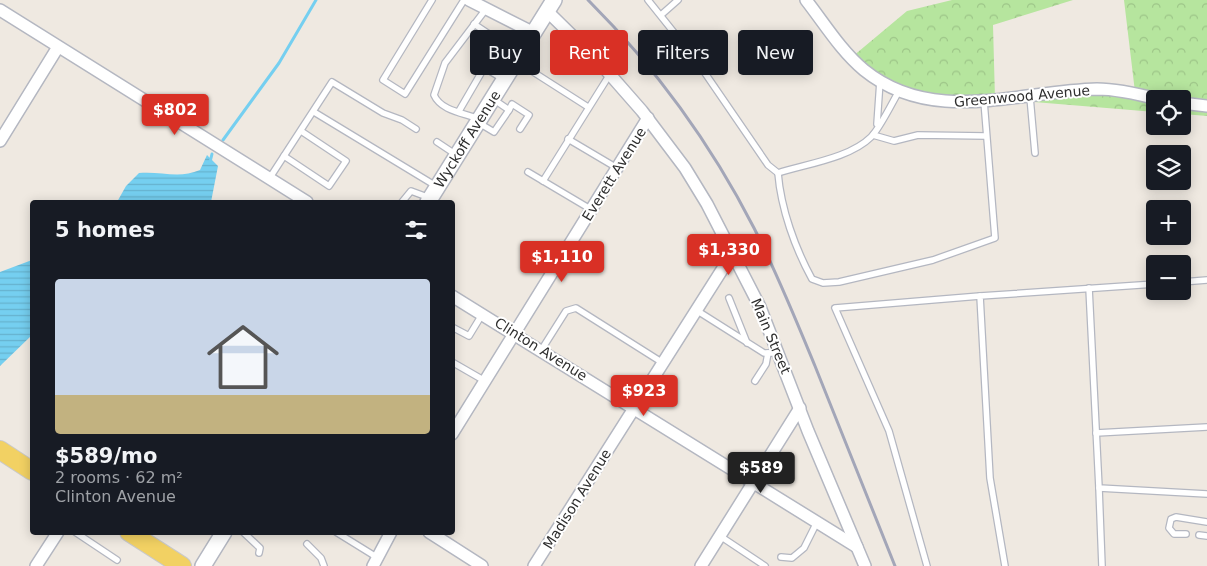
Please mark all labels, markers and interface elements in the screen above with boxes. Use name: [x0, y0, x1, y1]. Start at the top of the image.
chip: Buy: [470, 30, 540, 75]
chip: Rent: [550, 30, 628, 75]
chip: Filters: [638, 30, 728, 75]
chip: New: [738, 30, 813, 75]
street label: Greenwood Avenue: [953, 82, 1091, 110]
street label: Wyckoff Avenue: [431, 87, 504, 191]
map controls: [1146, 90, 1191, 300]
button: locate: [1146, 90, 1191, 135]
pin: $802: [145, 94, 205, 136]
text: $802: [153, 100, 197, 119]
street label: Everett Avenue: [579, 124, 649, 224]
button: layers: [1146, 145, 1191, 190]
button: +: [1146, 200, 1191, 245]
icon: filters: [402, 216, 430, 244]
text: 5 homes: [55, 218, 155, 242]
pin: $1,330: [688, 234, 770, 276]
pin: $1,110: [521, 240, 603, 283]
text: $1,330: [698, 240, 760, 259]
text: $1,110: [531, 247, 593, 266]
button: −: [1146, 255, 1191, 300]
street label: Main Street: [748, 296, 794, 377]
icon: home: [198, 312, 288, 402]
street label: Clinton Avenue: [492, 314, 590, 384]
pin: $923: [614, 374, 674, 417]
text: $923: [622, 381, 666, 400]
text: $589/mo: [55, 444, 157, 468]
street label: Madison Avenue: [540, 446, 614, 552]
pin: $589: [731, 452, 791, 494]
text: $589: [739, 458, 783, 477]
text: 2 rooms · 62 m²: [55, 468, 183, 487]
text: Clinton Avenue: [55, 487, 176, 506]

